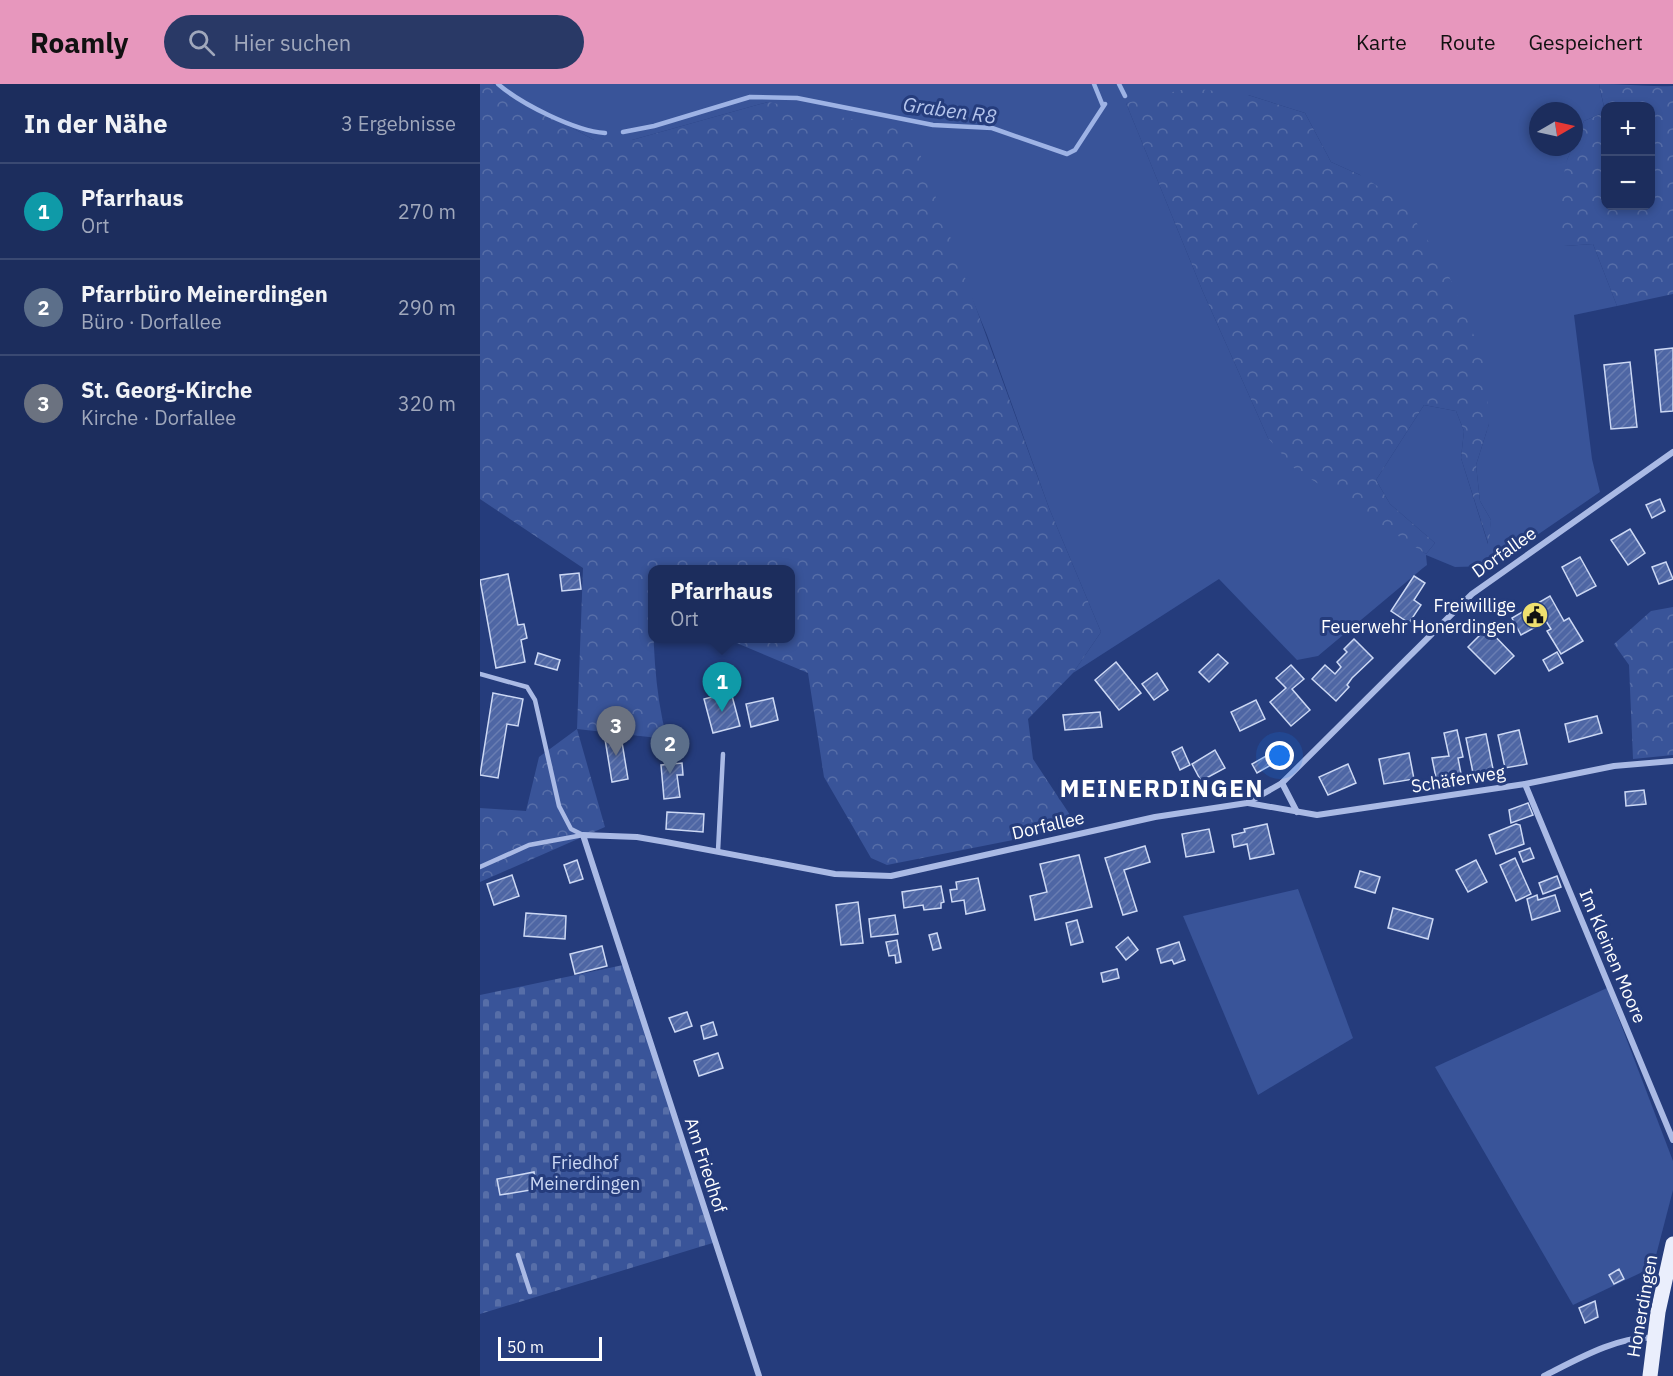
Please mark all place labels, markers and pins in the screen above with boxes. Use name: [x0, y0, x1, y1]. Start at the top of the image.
place label: Freiwillige Feuerwehr Honerdingen: [1321, 594, 1516, 638]
public building icon: Freiwillige Feuerwehr Honerdingen: [1520, 600, 1550, 630]
pin: 1: [702, 662, 742, 712]
pin: 3: [596, 706, 636, 756]
pin: 2: [650, 724, 690, 774]

